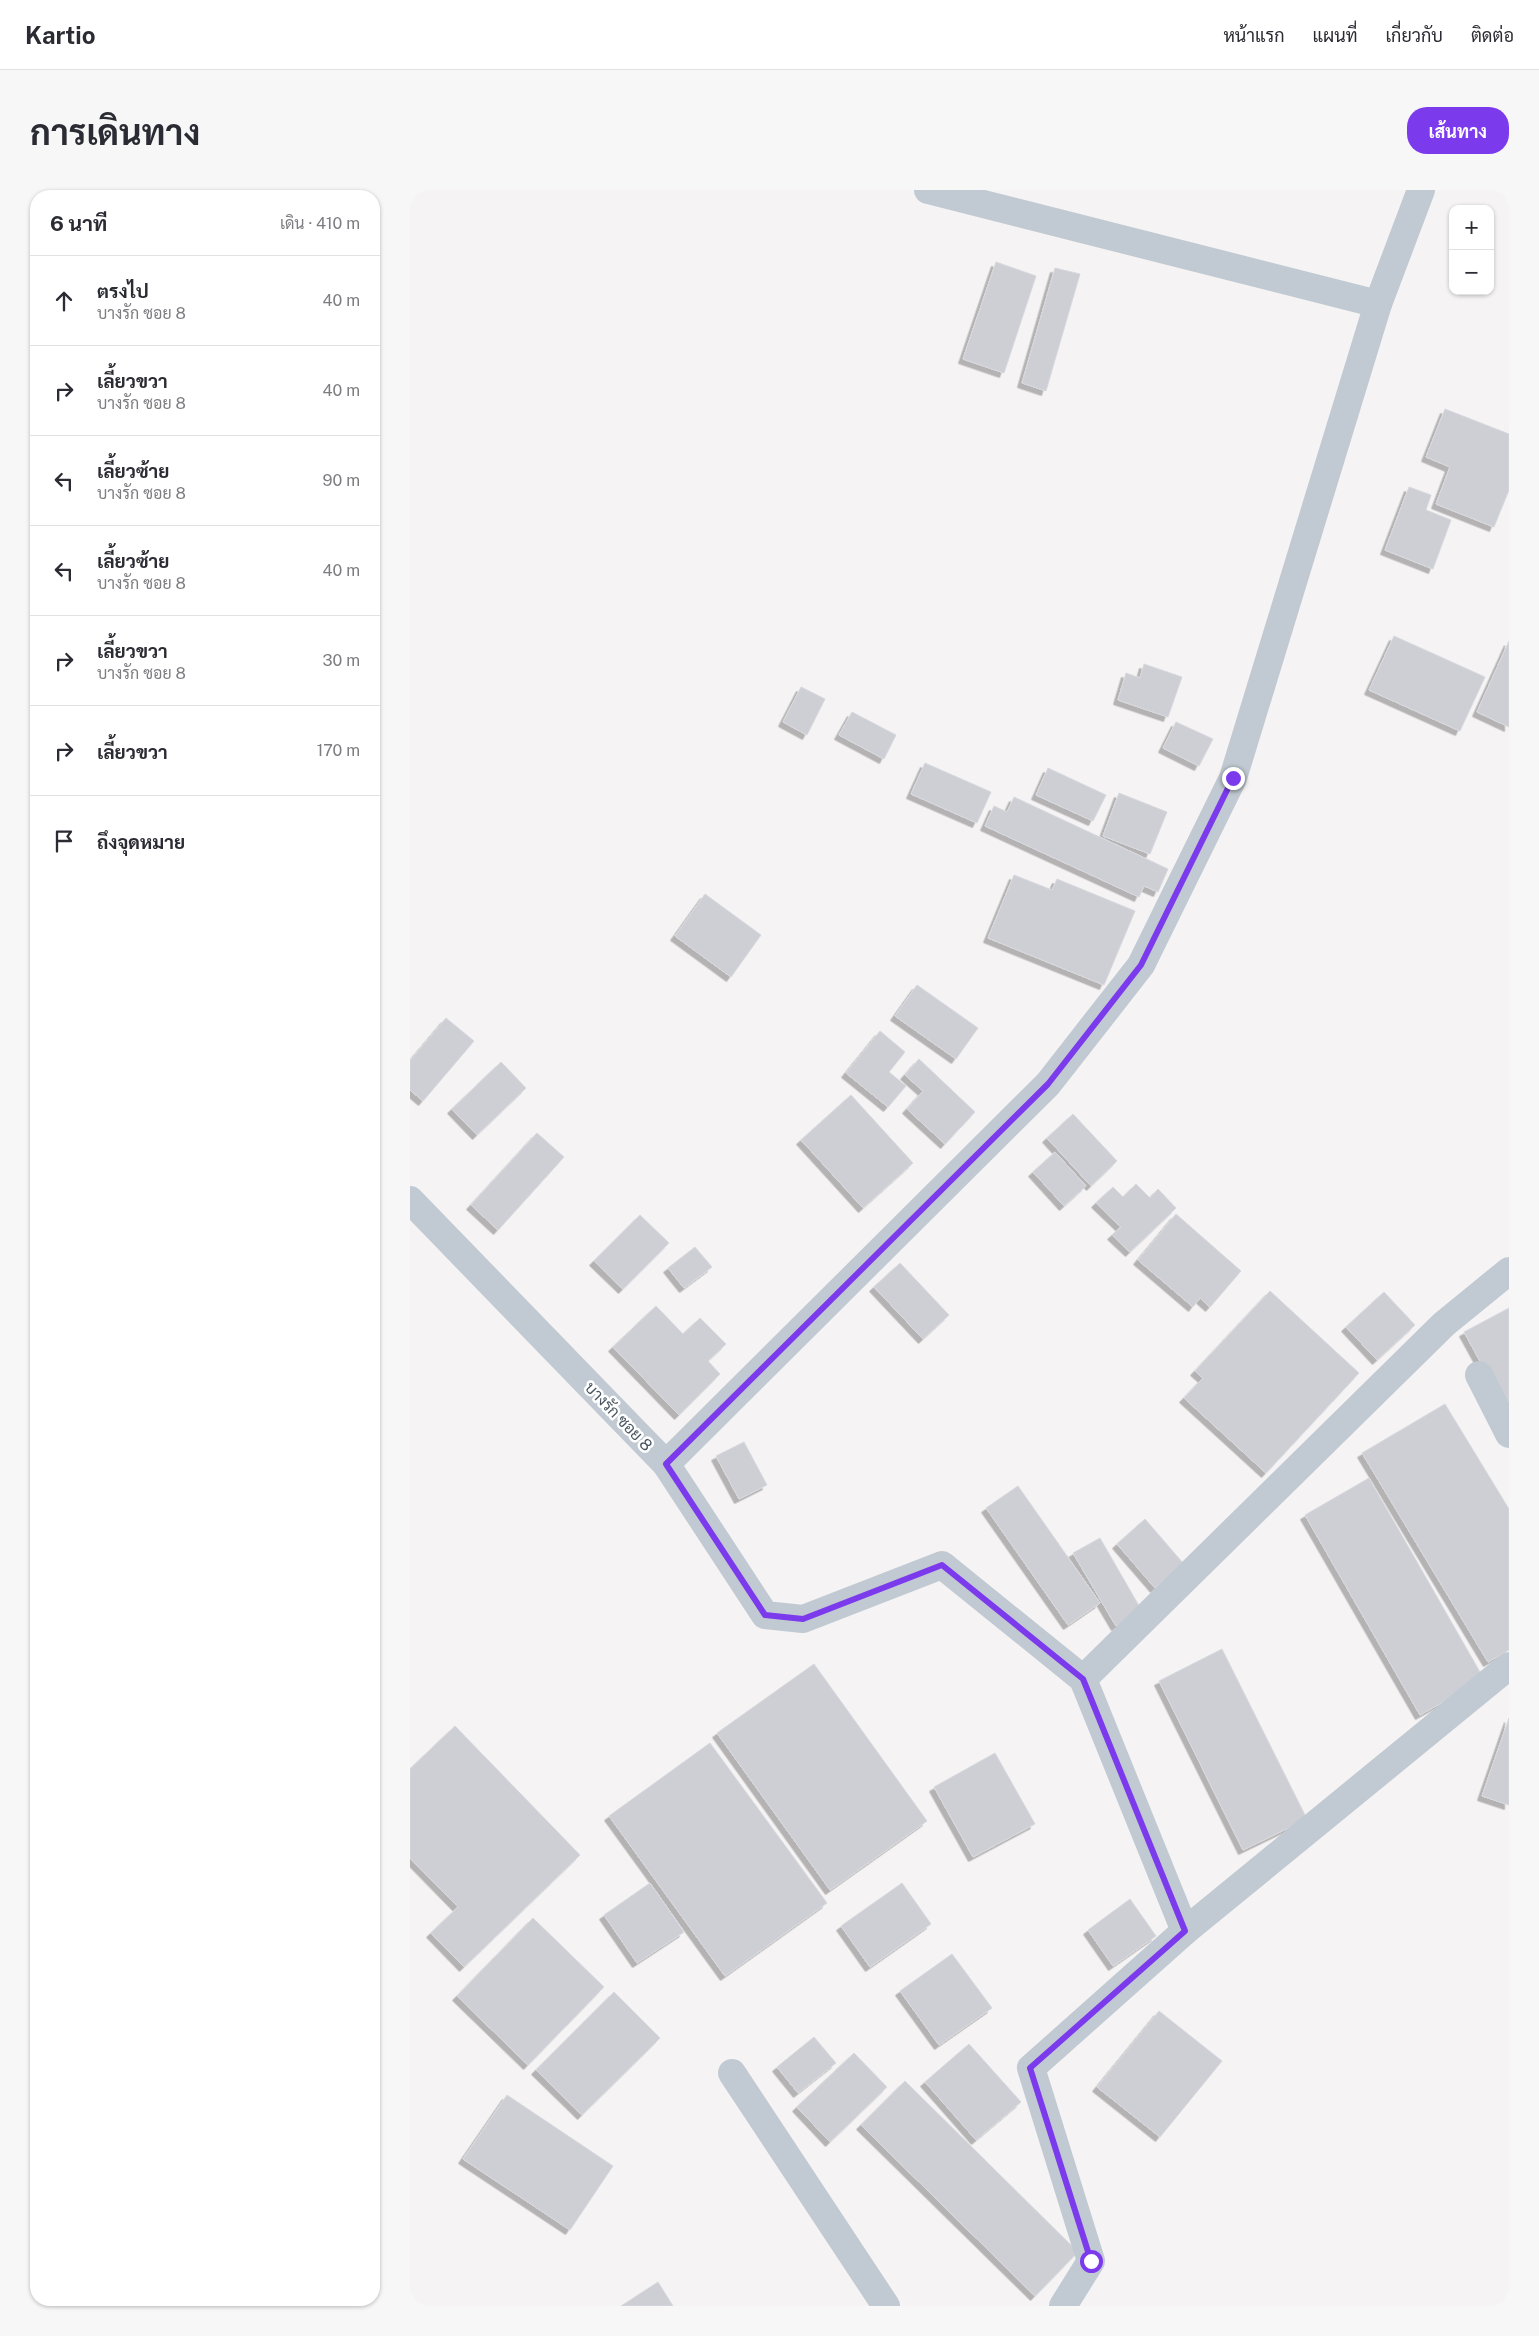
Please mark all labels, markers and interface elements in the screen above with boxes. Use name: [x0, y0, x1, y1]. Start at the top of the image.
text: Kartio: [25, 21, 96, 49]
text: หน้าแรก: [1223, 25, 1285, 46]
text: แผนที่: [1313, 25, 1357, 46]
text: เกี่ยวกับ: [1385, 25, 1443, 46]
text: ติดต่อ: [1471, 25, 1514, 46]
button: เส้นทาง: [1407, 107, 1509, 154]
text: การเดินทาง: [30, 112, 200, 153]
map controls: [1449, 205, 1494, 295]
button: +: [1449, 205, 1494, 250]
text: 6 นาที: [50, 211, 107, 236]
text: เดิน · 410 m: [280, 214, 360, 233]
button: −: [1449, 250, 1494, 295]
text: ตรงไป: [97, 280, 149, 302]
icon: ahead: [50, 287, 78, 315]
text: 40 m: [322, 291, 360, 310]
text: บางรัก ซอย 8: [97, 304, 186, 323]
text: เลี้ยวขวา: [97, 370, 168, 392]
icon: right: [50, 377, 78, 405]
text: 40 m: [322, 381, 360, 400]
text: บางรัก ซอย 8: [97, 394, 186, 413]
text: เลี้ยวซ้าย: [97, 460, 169, 482]
icon: left: [50, 467, 78, 495]
text: 90 m: [323, 471, 360, 490]
text: บางรัก ซอย 8: [97, 484, 186, 503]
text: เลี้ยวซ้าย: [97, 550, 169, 572]
icon: left: [50, 557, 78, 585]
text: 40 m: [322, 561, 360, 580]
text: บางรัก ซอย 8: [97, 574, 186, 593]
text: เลี้ยวขวา: [97, 640, 168, 662]
icon: right: [50, 647, 78, 675]
text: 30 m: [323, 651, 360, 670]
text: บางรัก ซอย 8: [97, 664, 186, 683]
icon: right: [50, 737, 78, 765]
text: เลี้ยวขวา: [97, 741, 168, 763]
text: 170 m: [317, 741, 360, 760]
route end: [1222, 767, 1245, 790]
icon: arrive: [50, 827, 78, 855]
text: ถึงจุดหมาย: [97, 831, 185, 853]
street label: บางรัก ซอย 8: [581, 1377, 657, 1455]
route start: [1080, 2250, 1103, 2273]

